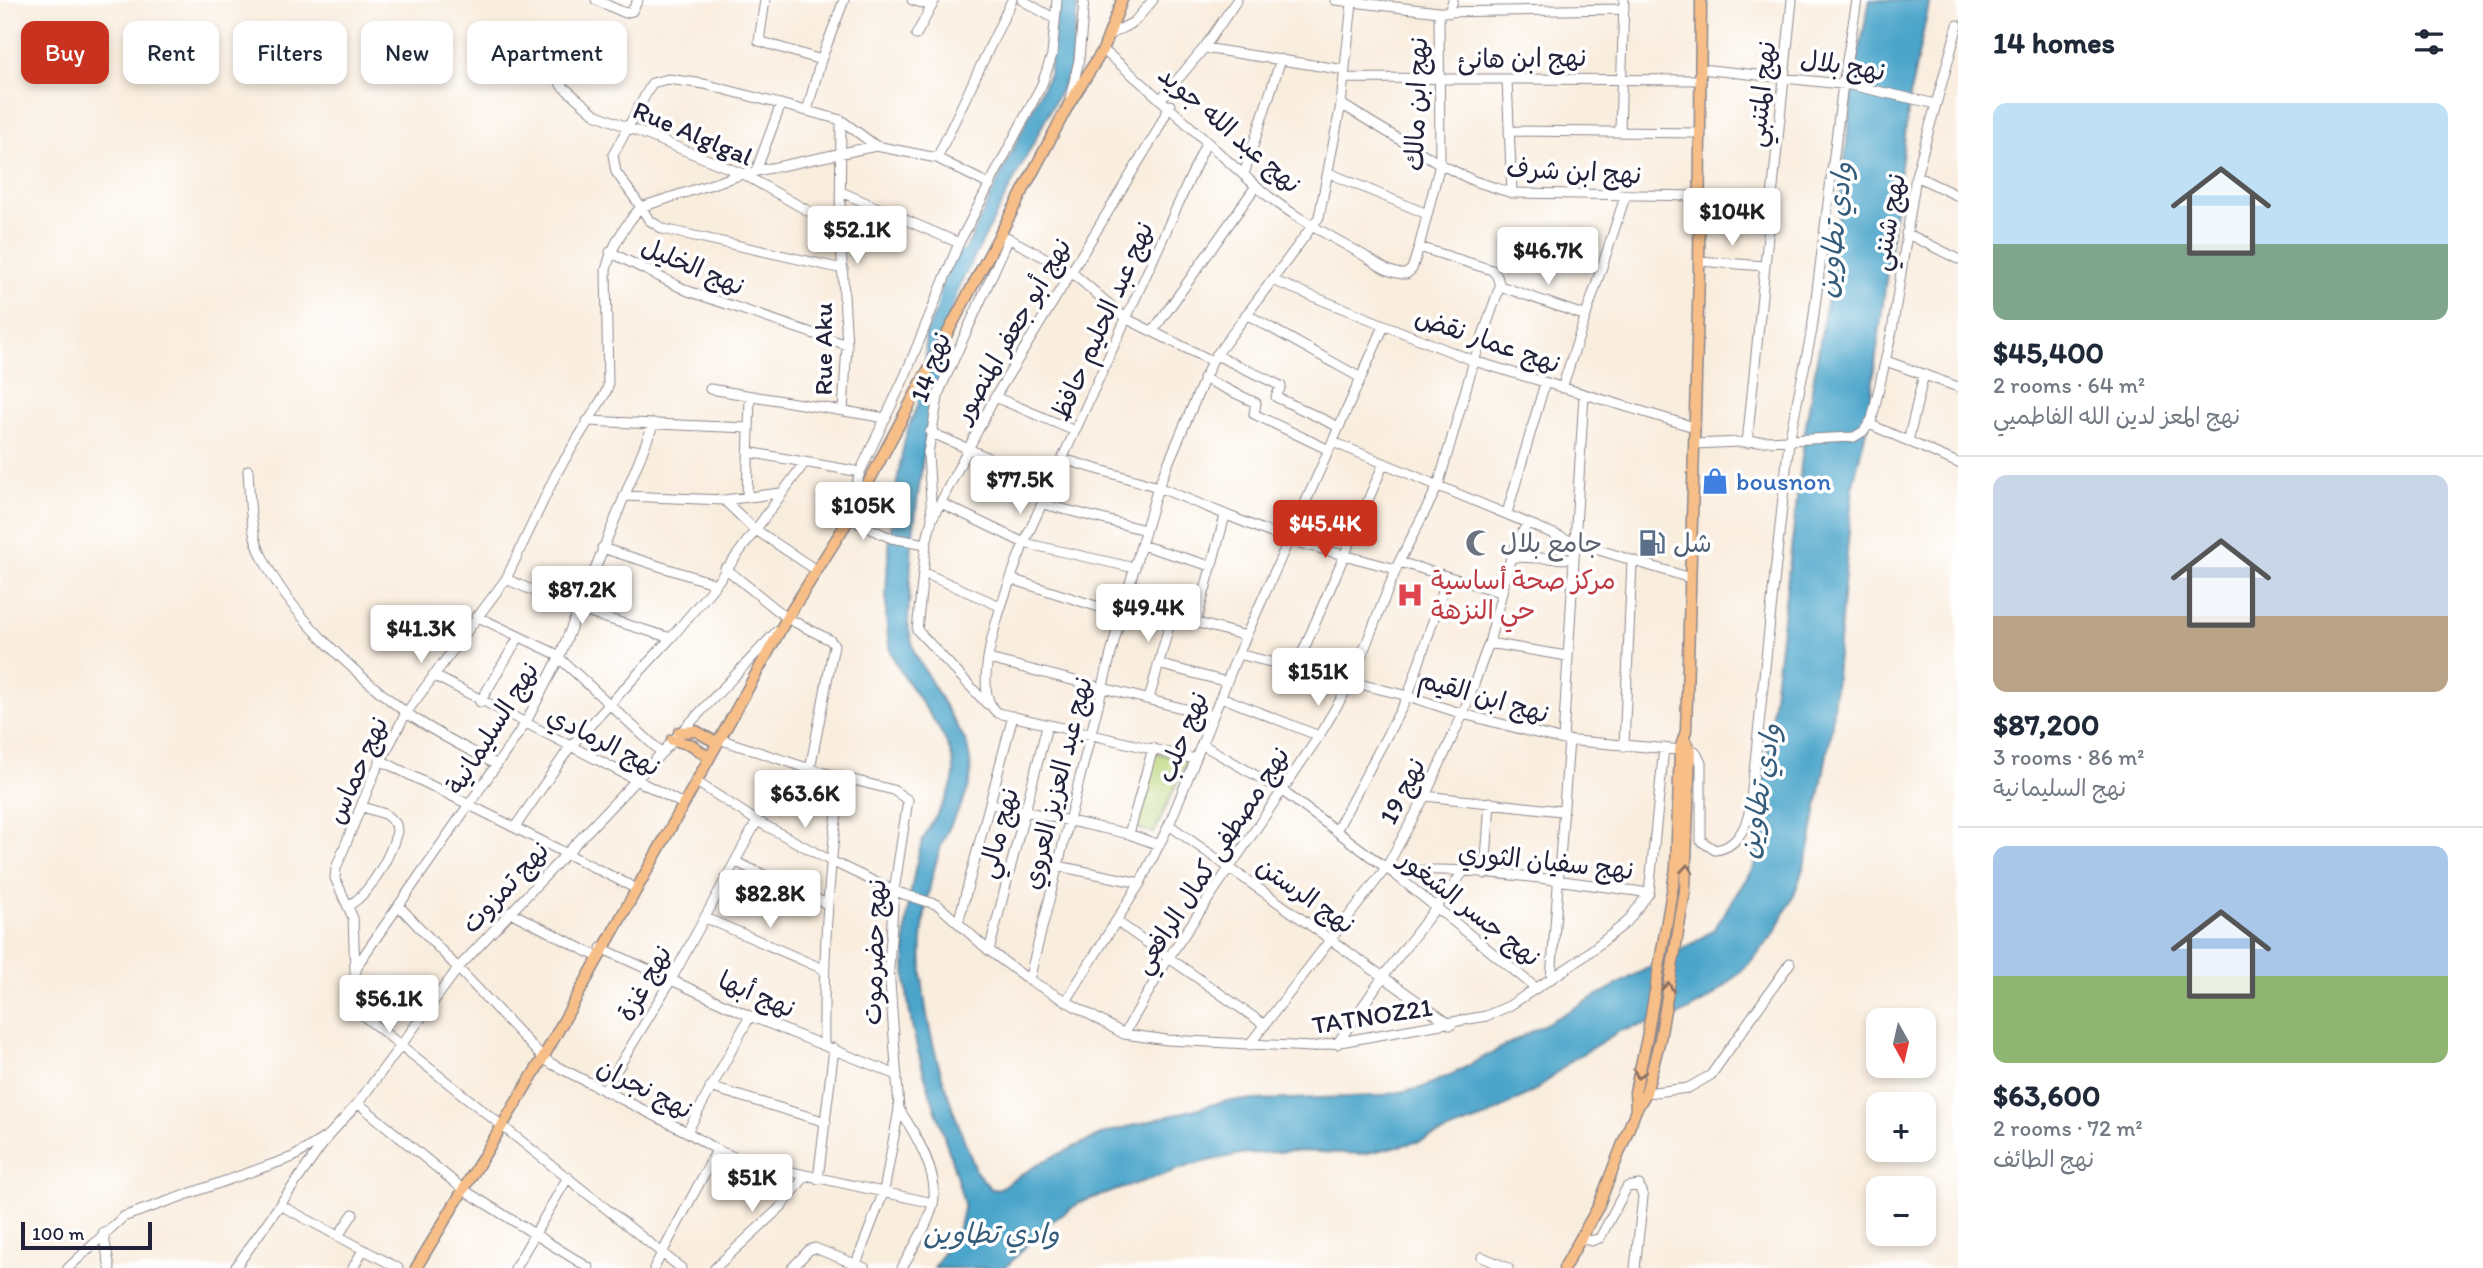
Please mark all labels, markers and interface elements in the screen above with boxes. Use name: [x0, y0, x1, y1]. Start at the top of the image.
chip: Buy: [21, 21, 109, 84]
chip: Rent: [123, 21, 219, 84]
chip: Filters: [233, 21, 347, 84]
chip: New: [361, 21, 453, 84]
chip: Apartment: [467, 21, 627, 84]
icon: filters: [2410, 23, 2448, 61]
text: 14 homes: [1993, 24, 2115, 61]
street label: نهج ابن مالك: [1398, 36, 1436, 172]
street label: نهج المتنبي: [1740, 39, 1789, 149]
street label: نهج ابن هانئ: [1457, 41, 1587, 77]
street label: نهج بلال: [1798, 43, 1888, 89]
street label: نهج عبد الله جويد: [1151, 58, 1308, 201]
street label: Rue Alglgal: [628, 93, 758, 173]
icon: home: [2158, 148, 2284, 274]
street label: نهج ابن شرف: [1505, 151, 1642, 193]
water label: وادي تطاوين: [1809, 160, 1863, 300]
street label: نهج شنني: [1864, 171, 1919, 274]
pin: $104K: [1683, 188, 1781, 248]
text: $104K: [1699, 197, 1765, 225]
pin: $52.1K: [800, 206, 914, 266]
text: $52.1K: [824, 215, 890, 243]
street label: نهج عبد الحليم حافظ: [1044, 216, 1164, 427]
pin: $46.7K: [1491, 228, 1605, 287]
street label: نهج الخليل: [636, 230, 750, 304]
street label: نهج أبو جعفر المنصور: [945, 232, 1079, 431]
text: $46.7K: [1513, 236, 1583, 264]
street label: نهج عمار نقض: [1410, 300, 1565, 382]
street label: Rue Aku: [807, 303, 839, 395]
street label: نهج 14: [903, 328, 959, 407]
text: $45,400: [1993, 334, 2104, 371]
text: 2 rooms · 64 m²: [1993, 371, 2145, 399]
text: نهج المعز لدين الله الفاطميي: [1993, 402, 2240, 430]
pin: $77.5K: [963, 456, 1077, 516]
text: $77.5K: [987, 465, 1053, 493]
place label: bousnon: [1736, 465, 1832, 497]
shop icon: bousnon: [1700, 466, 1730, 496]
pin: $105K: [814, 482, 912, 542]
text: $105K: [831, 491, 895, 519]
pin: $45.4K: [1268, 500, 1382, 560]
text: $45.4K: [1289, 509, 1361, 537]
icon: home: [2158, 520, 2284, 646]
place label: جامع بلال: [1500, 527, 1602, 562]
place label: شل: [1673, 527, 1712, 559]
mosque icon: جامع بلال: [1464, 528, 1494, 558]
fuel station icon: شل: [1637, 528, 1667, 558]
place label: مركز صحة أساسية حي النزهة: [1431, 564, 1616, 633]
pin: $87.2K: [525, 566, 639, 626]
text: $87.2K: [548, 575, 616, 603]
hospital icon: مركز صحة أساسية حي النزهة: [1395, 580, 1425, 610]
pin: $49.4K: [1091, 584, 1205, 644]
text: $49.4K: [1112, 593, 1184, 621]
pin: $41.3K: [364, 606, 478, 665]
text: $41.3K: [386, 614, 456, 642]
pin: $151K: [1269, 648, 1367, 708]
street label: نهج السليمانية: [439, 656, 547, 801]
text: $151K: [1288, 657, 1348, 685]
street label: نهج ابن القيم: [1414, 662, 1553, 734]
street label: نهج عبد العزيز العروي: [1015, 673, 1102, 893]
street label: نهج حلب: [1149, 687, 1217, 788]
street label: نهج الرمادي: [541, 699, 666, 786]
text: $87,200: [1993, 706, 2099, 743]
street label: نهج حماس: [319, 711, 397, 829]
water label: وادي تطاوين: [1730, 721, 1792, 862]
street label: نهج مصطفى كمال الرافعي: [1126, 741, 1302, 983]
text: 3 rooms · 86 m²: [1993, 743, 2145, 771]
street label: نهج 19: [1372, 752, 1434, 830]
pin: $63.6K: [748, 770, 862, 830]
text: نهج السليمانية: [1993, 774, 2126, 802]
text: $63.6K: [771, 779, 839, 807]
street label: نهج مالي: [971, 784, 1032, 883]
street label: نهج تمزوت: [454, 834, 557, 941]
street label: نهج سفيان الثوري: [1456, 836, 1635, 889]
street label: نهج جسر الشغور: [1390, 841, 1547, 975]
street label: نهج الرستن: [1249, 850, 1361, 942]
one-way arrow: [1679, 863, 1694, 874]
pin: $82.8K: [713, 870, 827, 930]
street label: نهج حضرموت: [855, 878, 895, 1026]
text: $82.8K: [735, 879, 805, 907]
icon: home: [2158, 891, 2284, 1017]
street label: نهج غزة: [610, 939, 680, 1028]
street label: نهج أبها: [713, 964, 800, 1026]
pin: $56.1K: [332, 976, 446, 1035]
one-way arrow: [1660, 982, 1675, 994]
text: $56.1K: [356, 984, 422, 1012]
street label: TATNOZ21: [1310, 991, 1434, 1041]
north arrow: [1866, 1008, 1936, 1078]
map controls: [1866, 1008, 1936, 1246]
street label: نهج نجران: [591, 1050, 698, 1127]
one-way arrow: [1633, 1068, 1648, 1080]
text: $63,600: [1993, 1077, 2100, 1114]
button: +: [1866, 1092, 1936, 1162]
text: 2 rooms · 72 m²: [1993, 1114, 2143, 1142]
text: نهج الطائف: [1993, 1145, 2094, 1173]
pin: $51K: [711, 1154, 793, 1214]
text: $51K: [727, 1163, 777, 1191]
button: −: [1866, 1176, 1936, 1246]
water label: وادي تطاوين: [923, 1216, 1059, 1254]
scale bar: [21, 1219, 152, 1251]
text: 100 m: [32, 1222, 84, 1245]

